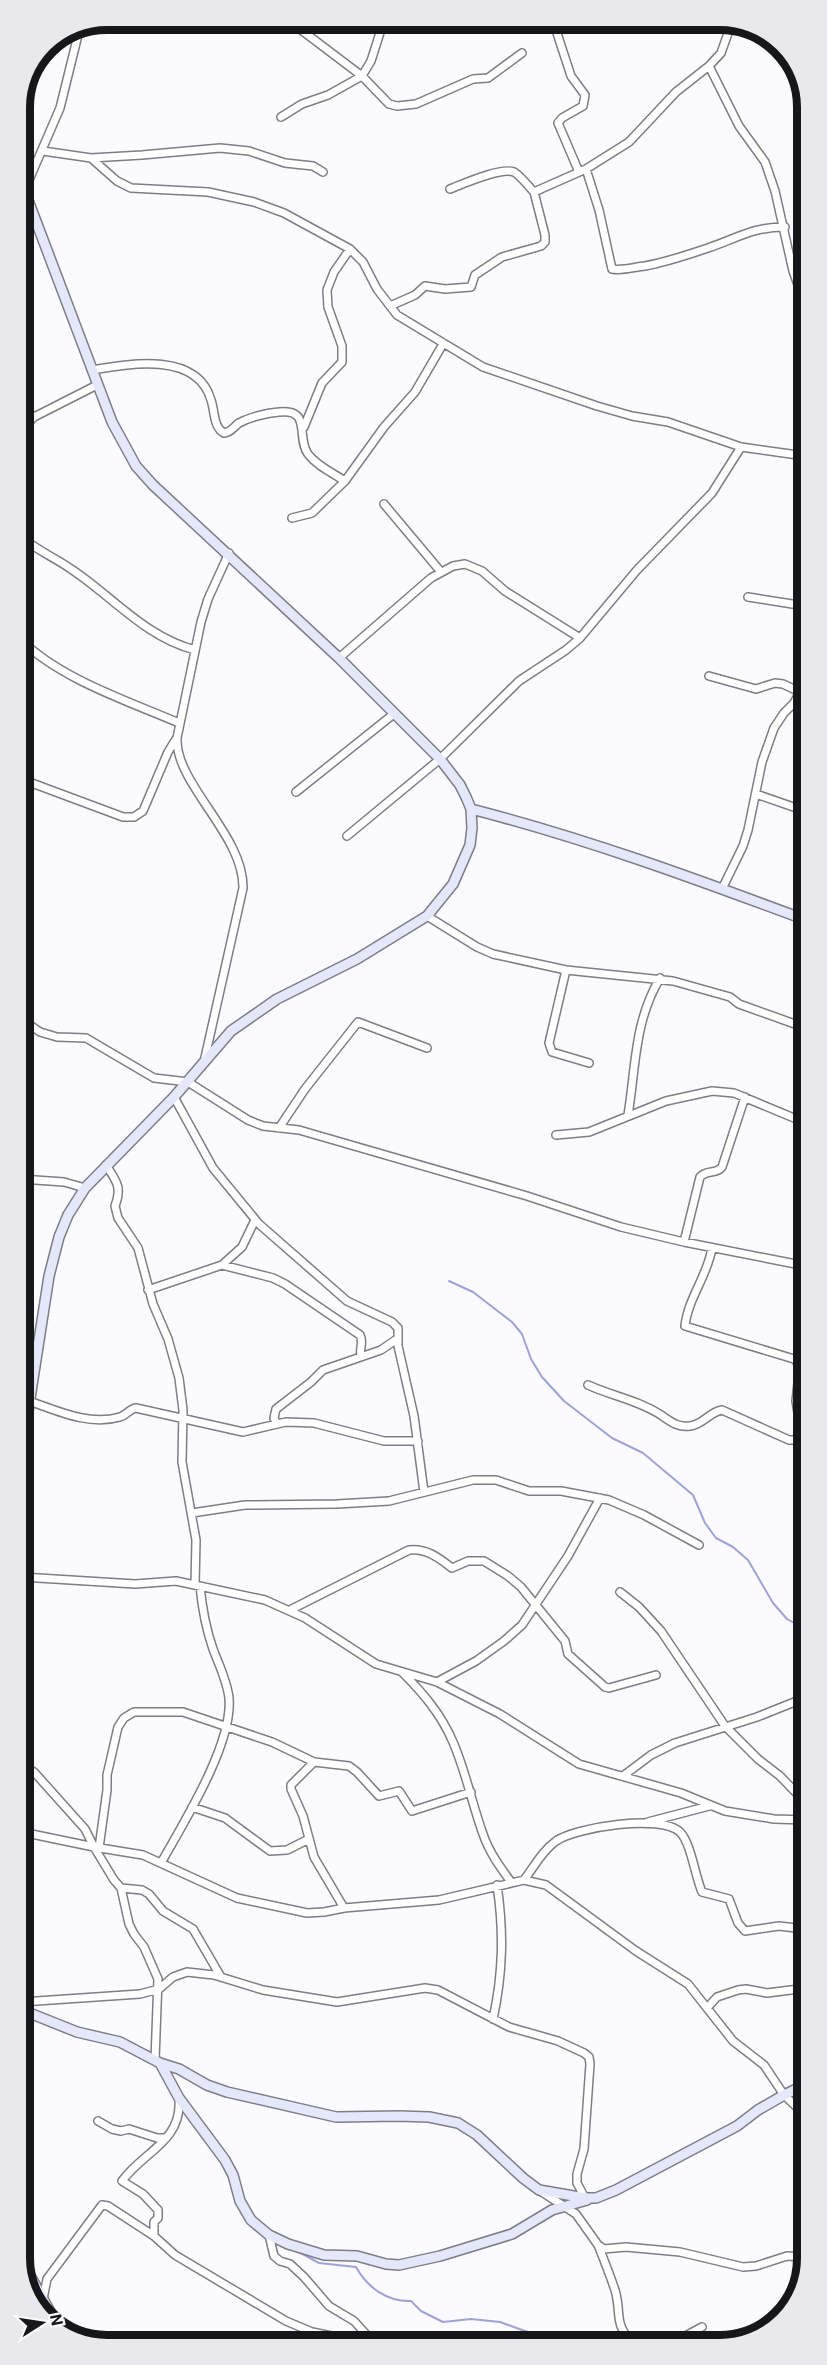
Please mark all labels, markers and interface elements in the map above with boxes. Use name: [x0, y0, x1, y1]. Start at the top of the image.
north arrow: [12, 2293, 72, 2353]
text: N: [46, 2312, 67, 2327]

